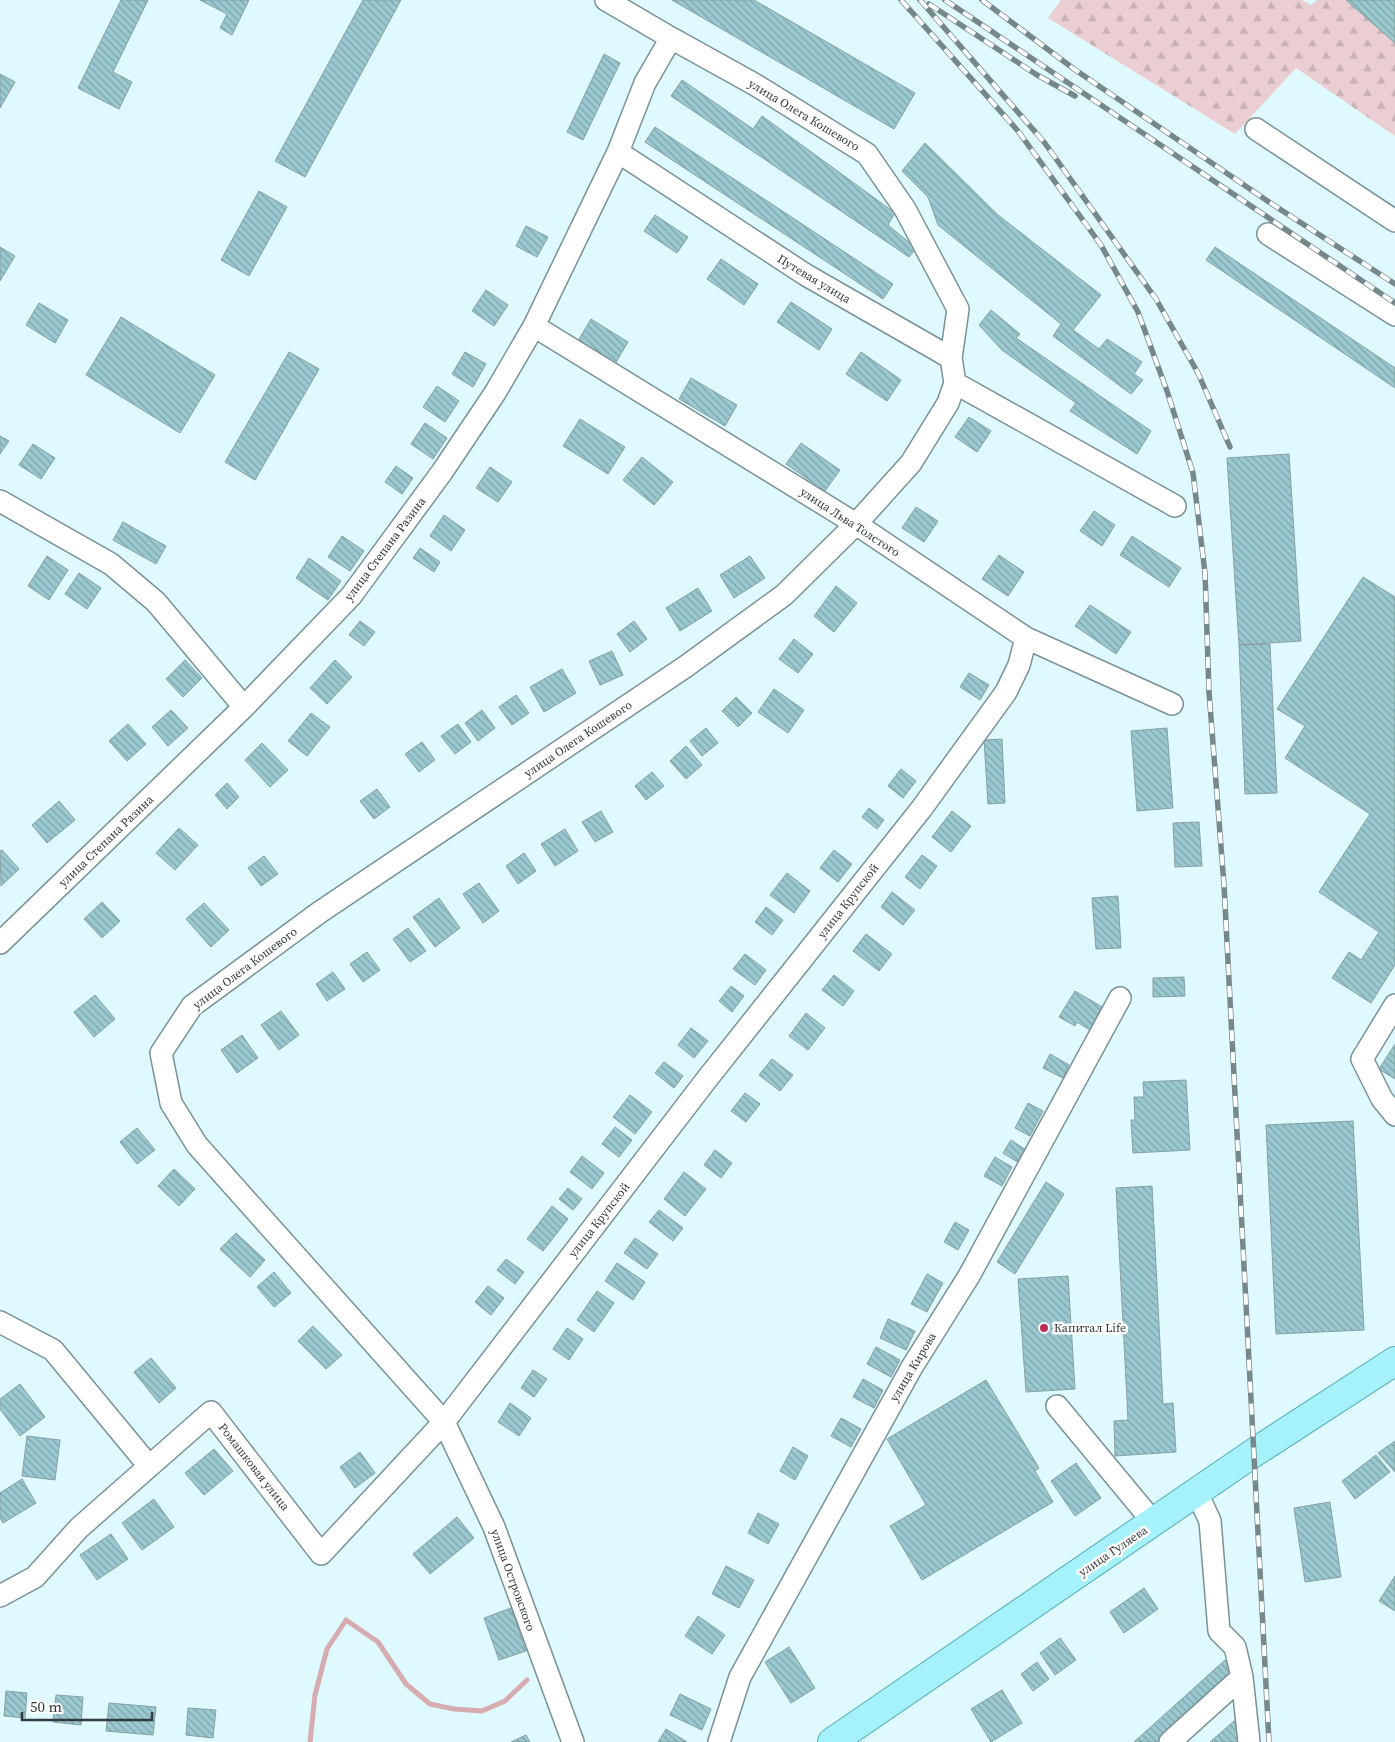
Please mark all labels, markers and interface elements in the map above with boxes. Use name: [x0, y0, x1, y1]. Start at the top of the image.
street label: улица Олега Кошевого: [745, 75, 863, 155]
street label: Путевая улица: [774, 251, 854, 308]
street label: улица Льва Толстого: [797, 484, 903, 561]
street label: улица Степана Разина: [341, 493, 430, 604]
street label: улица Олега Кошевого: [521, 697, 635, 781]
street label: улица Степана Разина: [55, 791, 157, 891]
street label: улица Крупской: [814, 860, 882, 942]
street label: улица Олега Кошевого: [189, 923, 301, 1013]
street label: улица Крупской: [565, 1179, 633, 1261]
place label: Капитал Life: [1054, 1320, 1126, 1336]
marker: Капитал Life: [1038, 1322, 1050, 1334]
street label: улица Кирова: [886, 1329, 940, 1405]
street label: Ромашковая улица: [215, 1420, 294, 1515]
street label: улица Гуляева: [1075, 1522, 1151, 1580]
street label: улица Островского: [487, 1527, 539, 1634]
scale bar: [22, 1690, 152, 1722]
text: 50 m: [30, 1696, 62, 1717]

